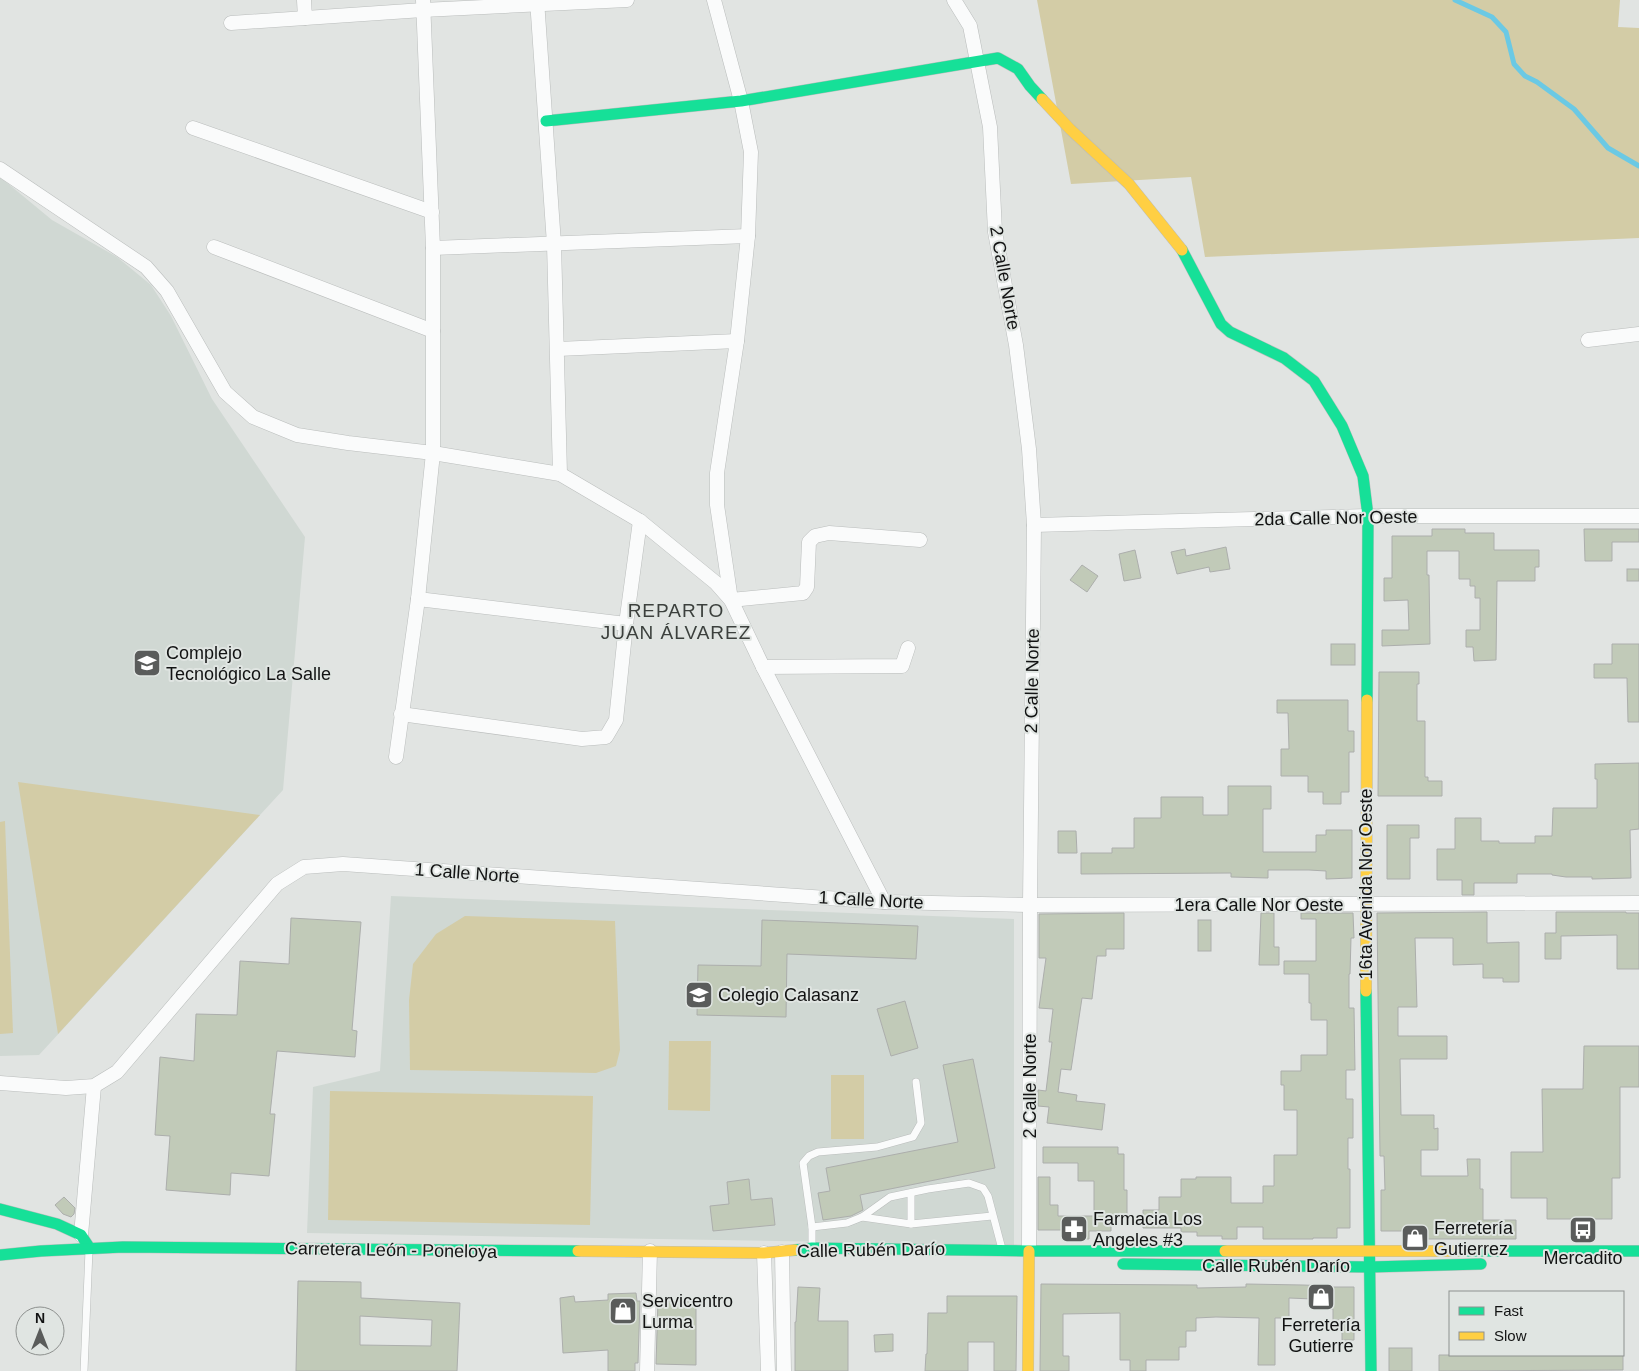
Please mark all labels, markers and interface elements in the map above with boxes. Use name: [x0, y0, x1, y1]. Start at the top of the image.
street label: 2 Calle Norte: [986, 225, 1024, 331]
street label: 2da Calle Nor Oeste: [1254, 507, 1418, 529]
district label: REPARTO JUAN ÁLVAREZ: [601, 600, 751, 643]
street label: 2 Calle Norte: [1021, 628, 1043, 734]
place label: Complejo Tecnológico La Salle: [166, 643, 331, 684]
school or university icon: Complejo Tecnológico La Salle: [132, 648, 162, 678]
street label: 16ta Avenida Nor Oeste: [1356, 789, 1376, 979]
street label: 1 Calle Norte: [414, 859, 520, 887]
street label: 1 Calle Norte: [818, 887, 924, 913]
street label: 1era Calle Nor Oeste: [1174, 895, 1344, 915]
school or university icon: Colegio Calasanz: [684, 980, 714, 1010]
place label: Colegio Calasanz: [718, 985, 859, 1005]
street label: 2 Calle Norte: [1020, 1033, 1040, 1139]
place label: Farmacia Los Angeles #3: [1093, 1209, 1202, 1250]
pharmacy icon: Farmacia Los Angeles #3: [1059, 1214, 1089, 1244]
bus stop icon: Mercadito: [1568, 1215, 1598, 1245]
place label: Ferretería Gutierrez: [1434, 1218, 1514, 1259]
shop icon: Ferretería Gutierrez: [1400, 1223, 1430, 1253]
street label: Carretera León - Poneloya: [285, 1238, 498, 1262]
street label: Calle Rubén Darío: [797, 1239, 945, 1261]
place label: Mercadito: [1543, 1248, 1623, 1268]
street label: Calle Rubén Darío: [1202, 1256, 1350, 1276]
shop icon: Ferretería Gutierre: [1306, 1282, 1336, 1312]
place label: Servicentro Lurma: [642, 1291, 733, 1332]
legend: [1449, 1291, 1624, 1356]
shop icon: Servicentro Lurma: [608, 1296, 638, 1326]
text: Fast: [1494, 1302, 1524, 1319]
north arrow: [15, 1306, 65, 1356]
text: N: [35, 1310, 45, 1326]
place label: Ferretería Gutierre: [1281, 1315, 1361, 1356]
text: Slow: [1494, 1327, 1527, 1344]

